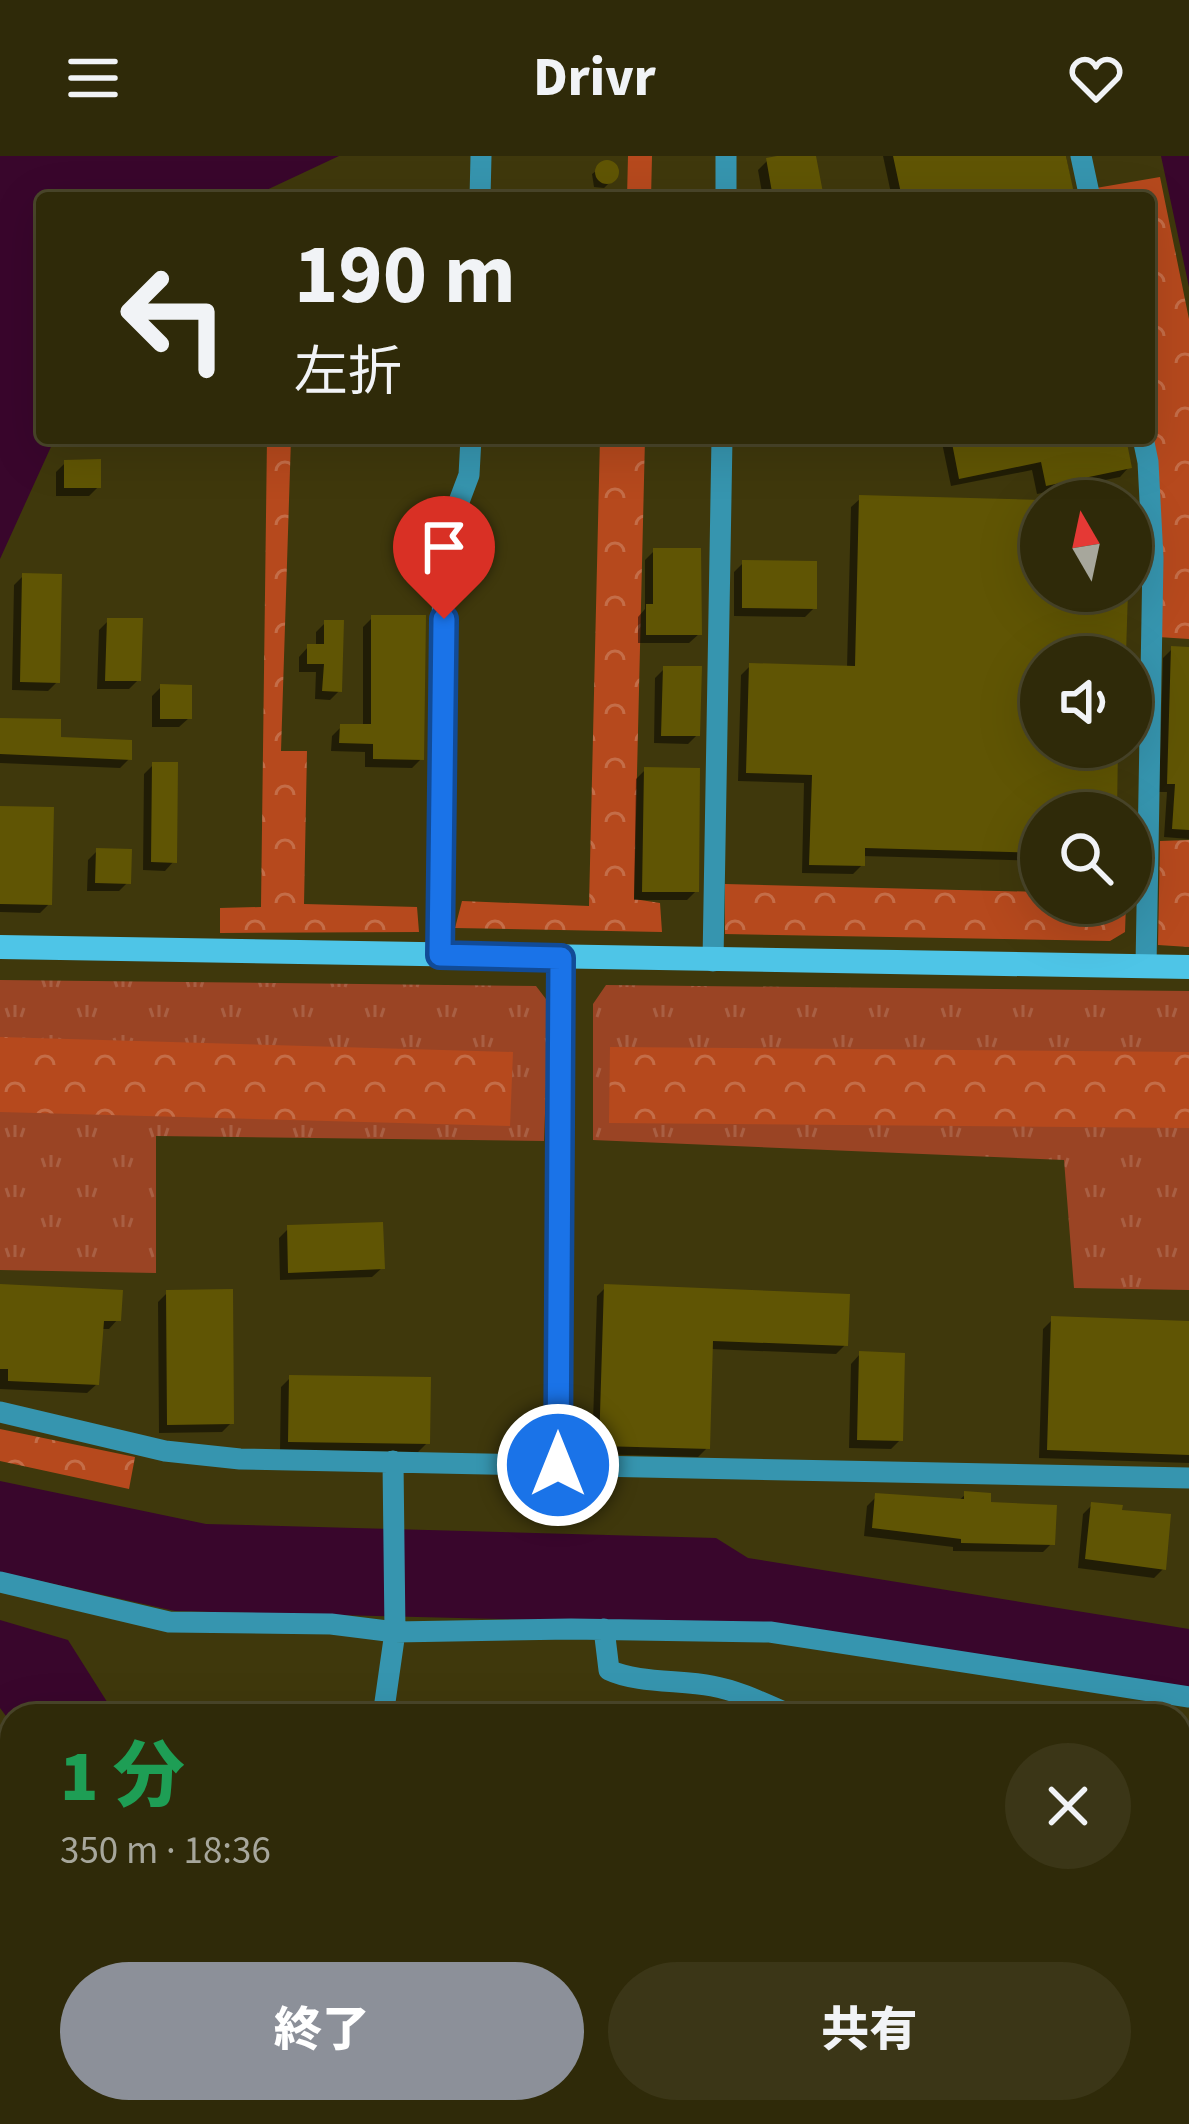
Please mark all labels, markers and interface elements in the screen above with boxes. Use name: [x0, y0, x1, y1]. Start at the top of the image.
text: Drivr: [533, 40, 656, 117]
icon: menu: [60, 45, 126, 111]
icon: heart: [1063, 45, 1129, 111]
text: 190 m: [294, 216, 516, 336]
icon: left: [96, 240, 252, 396]
text: 左折: [294, 335, 402, 412]
north arrow: [1020, 480, 1152, 612]
map controls: [1020, 480, 1152, 924]
pin: [393, 496, 495, 619]
icon: arrive: [411, 514, 477, 580]
button: sound: [1020, 636, 1152, 768]
button: search: [1020, 792, 1152, 924]
position arrow: [495, 1402, 621, 1528]
text: 1 分: [60, 1726, 185, 1829]
button: close: [1005, 1743, 1131, 1869]
text: 350 m · 18:36: [60, 1823, 271, 1879]
button: 終了: [60, 1962, 584, 2100]
button: 共有: [608, 1962, 1131, 2100]

